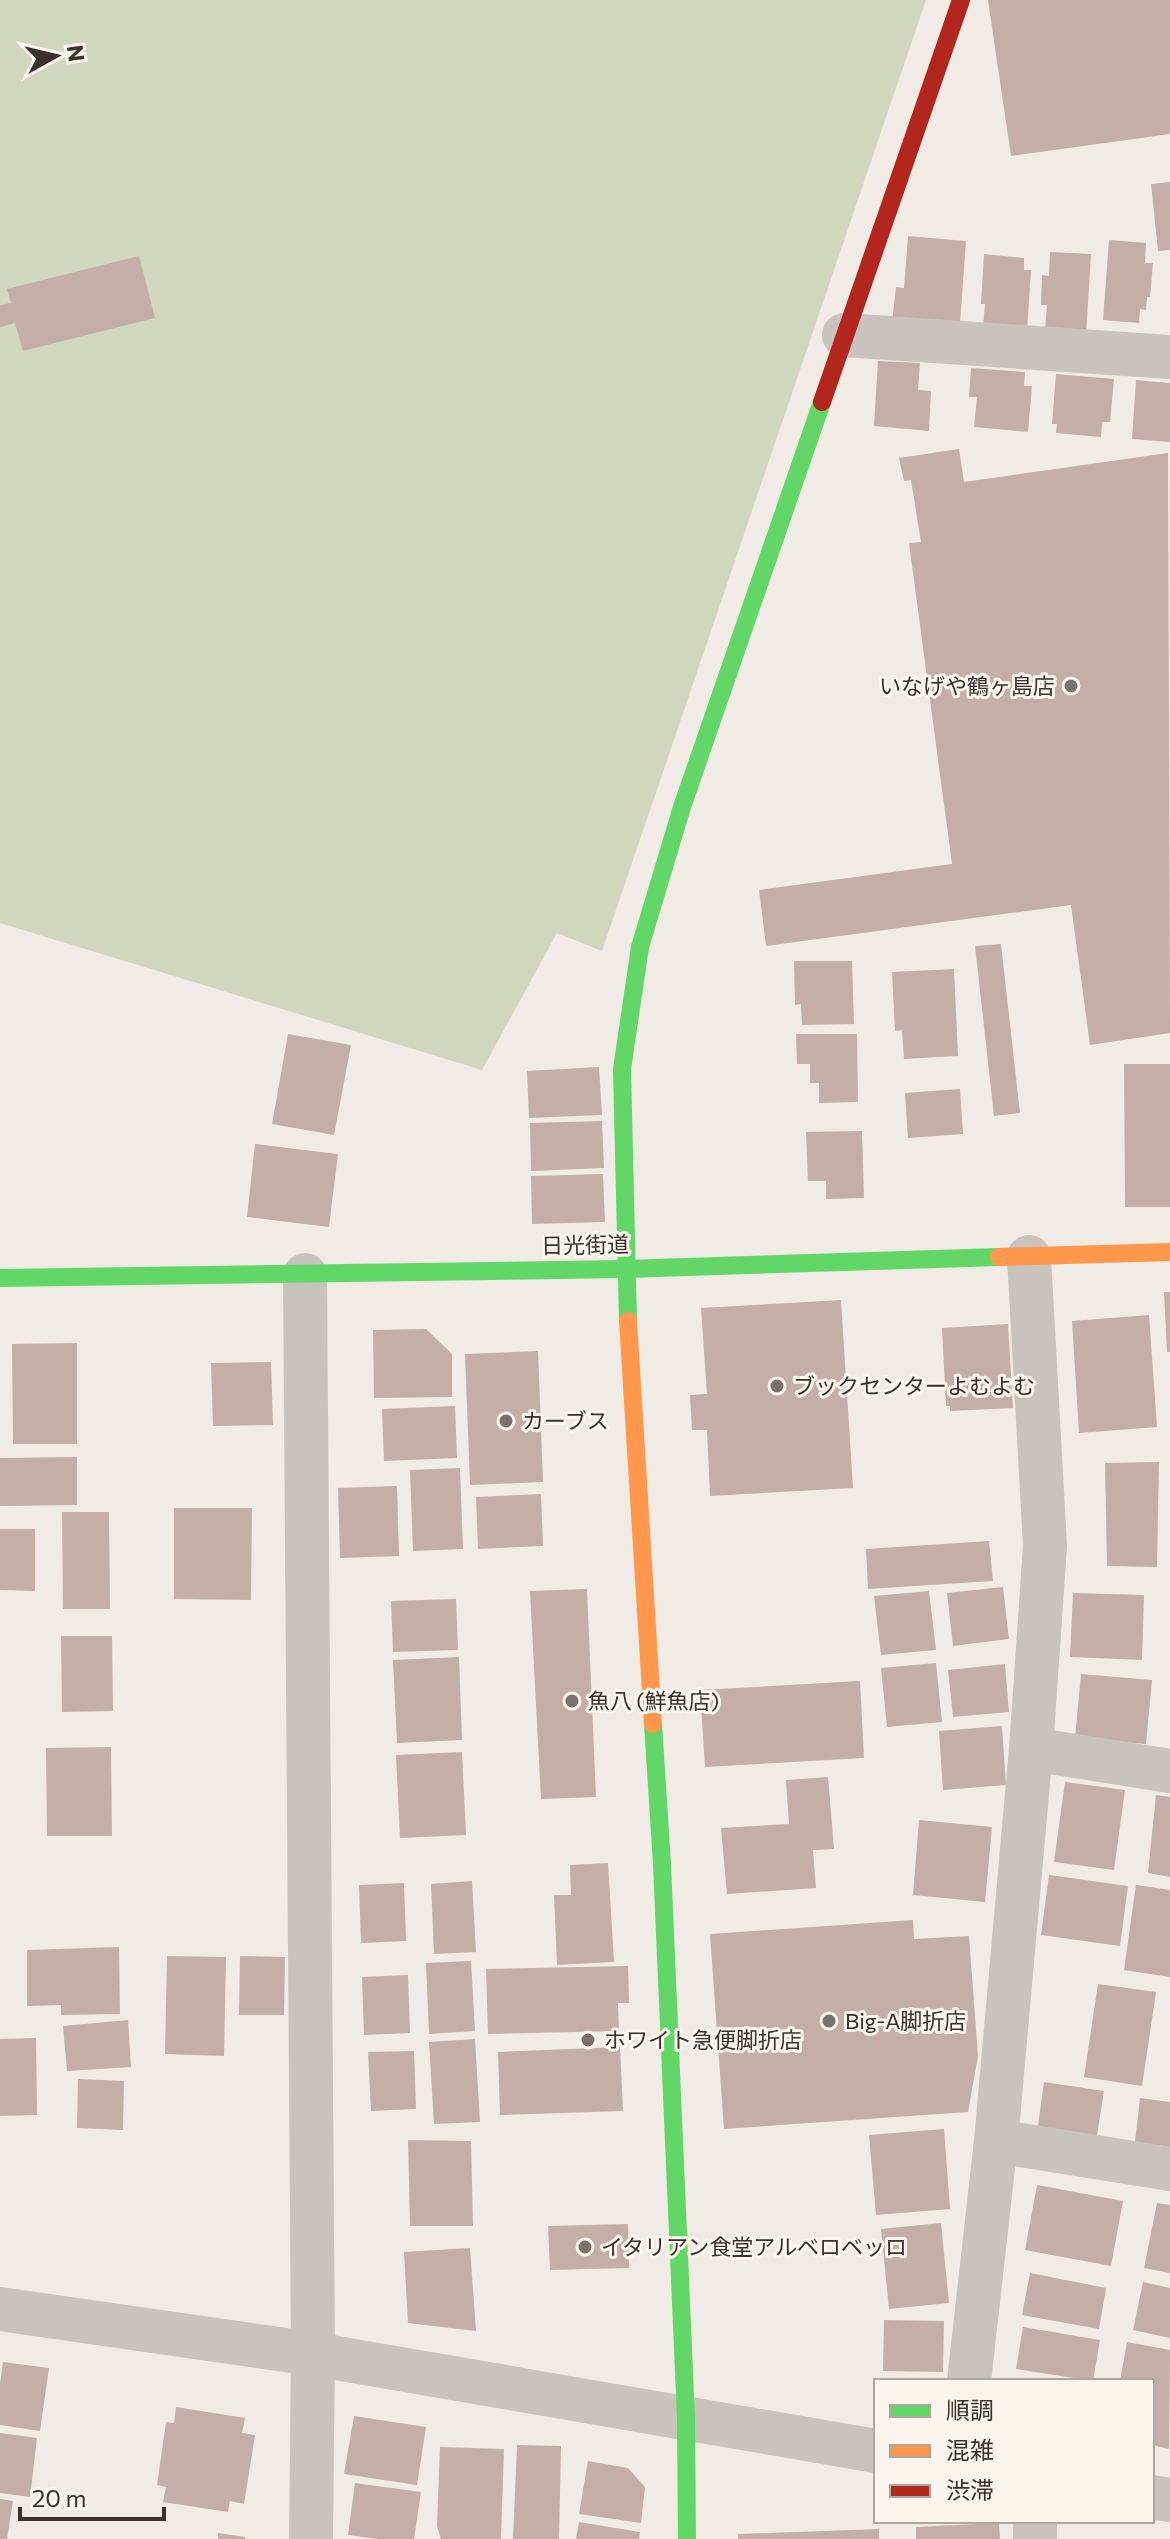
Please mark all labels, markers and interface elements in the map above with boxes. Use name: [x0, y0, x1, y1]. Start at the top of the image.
north arrow: [16, 16, 96, 96]
text: N: [62, 43, 91, 63]
place label: いなげや鶴ヶ島店: [879, 672, 1055, 699]
marker: いなげや鶴ヶ島店: [1062, 677, 1080, 695]
street label: 日光街道: [541, 1230, 629, 1259]
place label: ブックセンターよむよむ: [793, 1372, 1035, 1399]
marker: ブックセンターよむよむ: [768, 1377, 786, 1395]
place label: カーブス: [522, 1407, 609, 1434]
marker: カーブス: [497, 1412, 515, 1430]
place label: 魚八 (鮮魚店): [588, 1687, 719, 1714]
marker: 魚八 (鮮魚店): [563, 1692, 581, 1710]
place label: Big-A脚折店: [845, 2007, 966, 2034]
marker: Big-A脚折店: [820, 2012, 838, 2030]
place label: ホワイト急便脚折店: [604, 2026, 802, 2053]
marker: ホワイト急便脚折店: [579, 2031, 597, 2049]
place label: イタリアン食堂アルベロベッロ: [601, 2233, 907, 2260]
marker: イタリアン食堂アルベロベッロ: [576, 2238, 594, 2256]
legend: [874, 2379, 1154, 2523]
text: 順調: [946, 2395, 994, 2424]
text: 混雑: [946, 2435, 994, 2464]
scale bar: [20, 2471, 164, 2521]
text: 渋滞: [946, 2475, 994, 2504]
text: 20 m: [32, 2483, 86, 2512]

